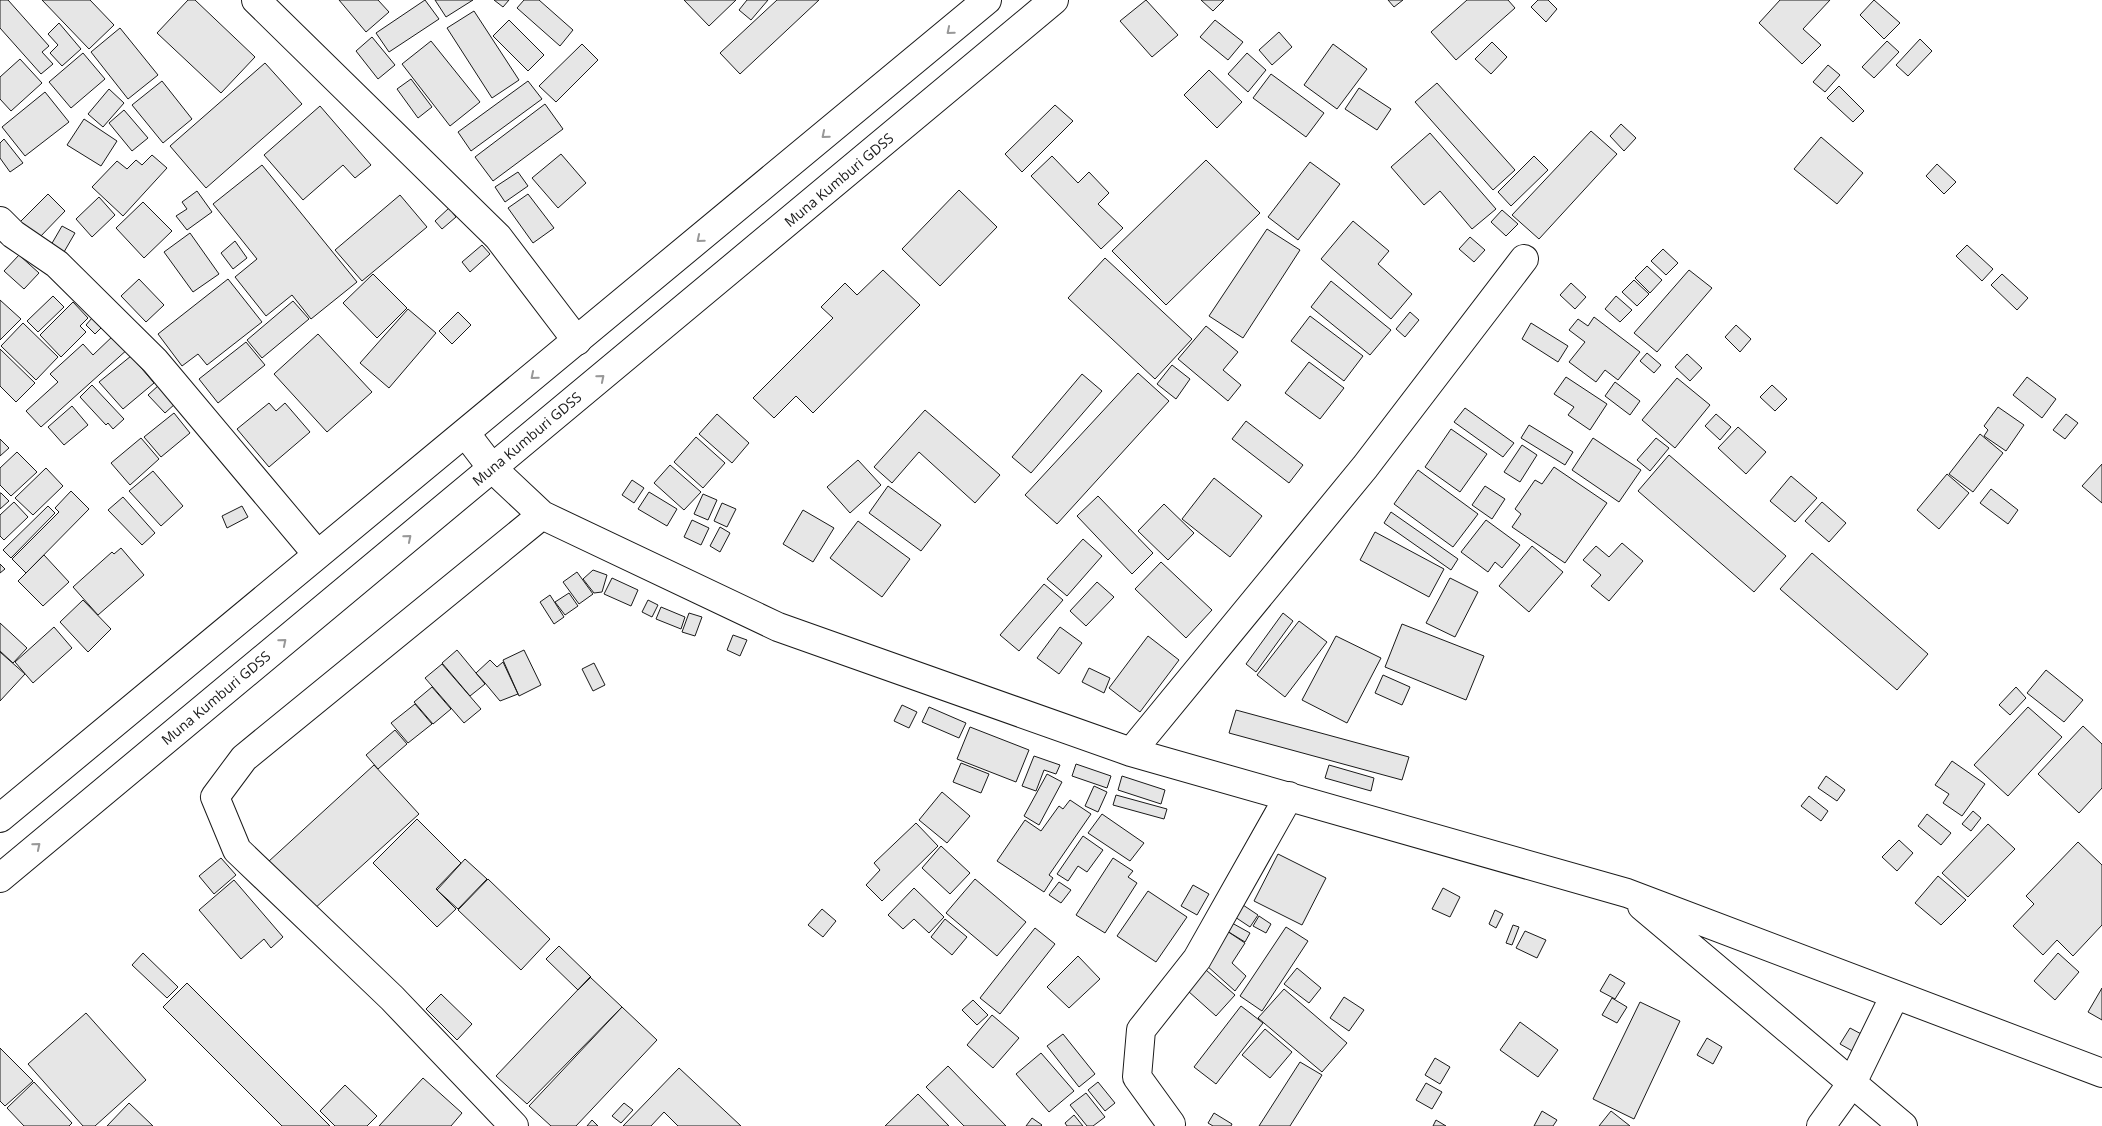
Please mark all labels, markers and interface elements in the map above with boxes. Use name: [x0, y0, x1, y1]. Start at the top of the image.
one-way arrow: [946, 26, 955, 35]
street label: Muna Kumburi GDSS: [780, 128, 897, 231]
one-way arrow: [821, 129, 830, 138]
one-way arrow: [696, 233, 705, 242]
one-way arrow: [531, 371, 540, 380]
one-way arrow: [595, 375, 604, 384]
street label: Muna Kumburi GDSS: [468, 387, 585, 490]
one-way arrow: [403, 535, 412, 544]
one-way arrow: [278, 638, 287, 647]
street label: Muna Kumburi GDSS: [157, 646, 274, 749]
one-way arrow: [32, 843, 41, 852]

